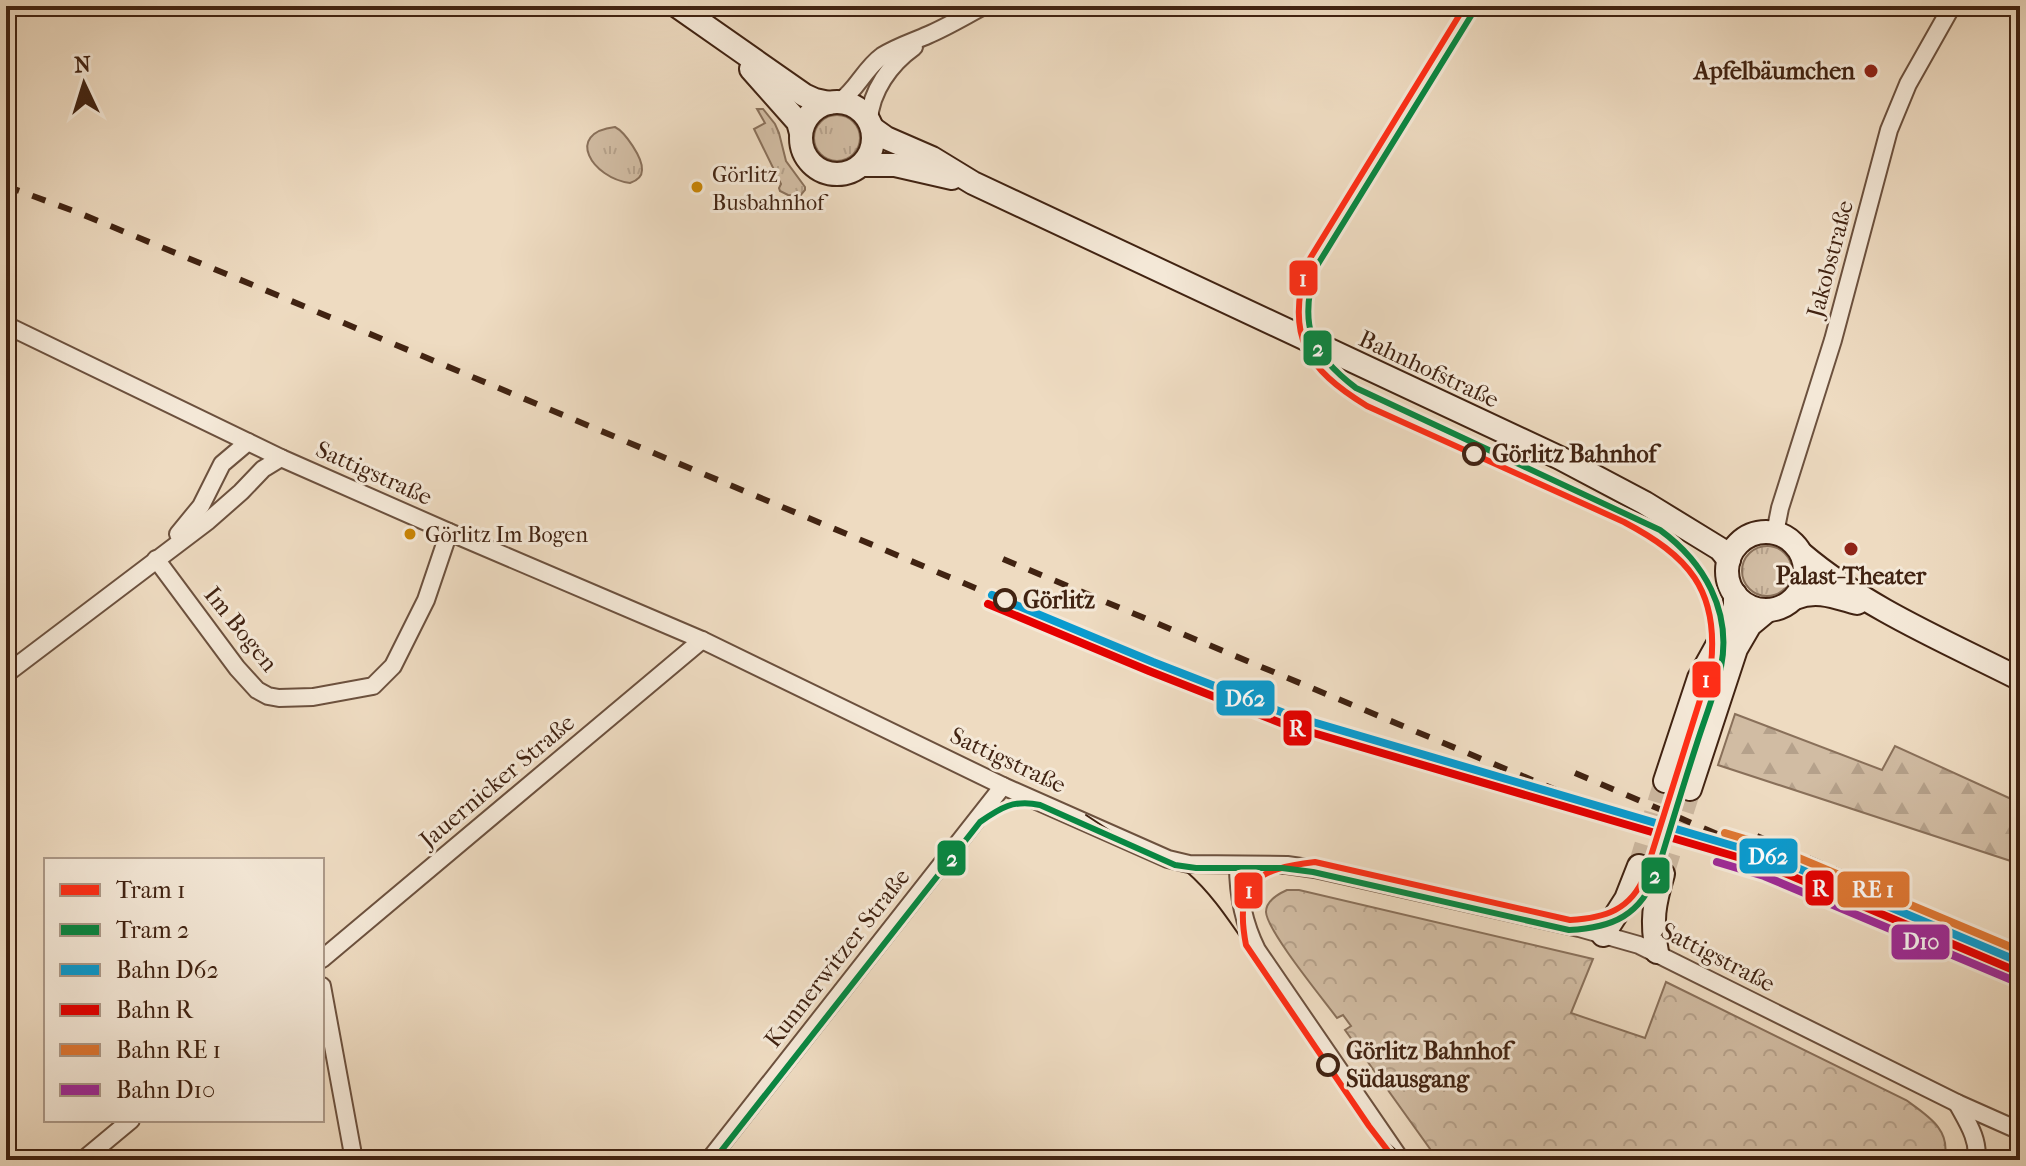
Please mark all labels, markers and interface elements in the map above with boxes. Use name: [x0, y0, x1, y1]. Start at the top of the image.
north arrow: [44, 44, 124, 124]
text: N: [73, 51, 92, 79]
place label: Apfelbäumchen: [1692, 57, 1856, 85]
marker: Apfelbäumchen: [1862, 62, 1880, 80]
place label: Görlitz Busbahnhof: [712, 162, 829, 216]
marker: Görlitz Busbahnhof: [689, 179, 705, 195]
street label: Jakobstraße: [1800, 197, 1859, 323]
line badge: 1: [1288, 259, 1319, 297]
text: 1: [1299, 266, 1307, 292]
street label: Bahnhofstraße: [1355, 324, 1504, 414]
line badge: 2: [1302, 329, 1333, 367]
text: 2: [1312, 336, 1324, 362]
street label: Sattigstraße: [312, 435, 437, 511]
place label: Görlitz Bahnhof: [1492, 440, 1661, 468]
marker: Görlitz Bahnhof: [1463, 443, 1485, 465]
place label: Görlitz Im Bogen: [425, 522, 588, 548]
marker: Görlitz Im Bogen: [402, 526, 418, 542]
marker: Palast-Theater: [1842, 540, 1860, 558]
place label: Palast-Theater: [1776, 562, 1927, 590]
street label: Im Bogen: [198, 581, 284, 677]
place label: Görlitz: [1023, 586, 1095, 614]
marker: Görlitz: [994, 589, 1016, 611]
line badge: 1: [1691, 660, 1722, 699]
text: 1: [1702, 667, 1710, 693]
line badge: D62: [1215, 679, 1276, 717]
text: D62: [1225, 686, 1265, 712]
street label: Jauernicker Straße: [413, 708, 580, 855]
line badge: R: [1282, 709, 1313, 747]
text: R: [1289, 716, 1307, 742]
street label: Sattigstraße: [946, 721, 1070, 799]
line badge: D62: [1738, 837, 1799, 875]
line badge: 2: [936, 839, 967, 877]
text: D62: [1748, 844, 1788, 870]
text: 2: [946, 846, 958, 872]
line badge: 2: [1640, 856, 1671, 895]
legend: [44, 858, 324, 1122]
street label: Kunnerwitzer Straße: [759, 863, 916, 1053]
text: 2: [1649, 863, 1661, 889]
line badge: R: [1804, 869, 1835, 907]
line badge: RE 1: [1836, 870, 1911, 909]
line badge: 1: [1233, 871, 1264, 910]
text: Tram 1: [116, 876, 186, 904]
text: R: [1812, 876, 1830, 902]
text: RE 1: [1852, 877, 1894, 903]
text: 1: [1245, 878, 1253, 904]
text: Tram 2: [116, 916, 189, 944]
street label: Sattigstraße: [1656, 916, 1780, 998]
line badge: D10: [1890, 923, 1951, 961]
text: D10: [1903, 929, 1939, 955]
text: Bahn D62: [116, 956, 219, 984]
text: Bahn R: [116, 996, 194, 1024]
text: Bahn RE 1: [116, 1036, 221, 1064]
place label: Görlitz Bahnhof Südausgang: [1346, 1037, 1515, 1093]
marker: Görlitz Bahnhof Südausgang: [1317, 1054, 1339, 1076]
text: Bahn D10: [116, 1076, 215, 1104]

